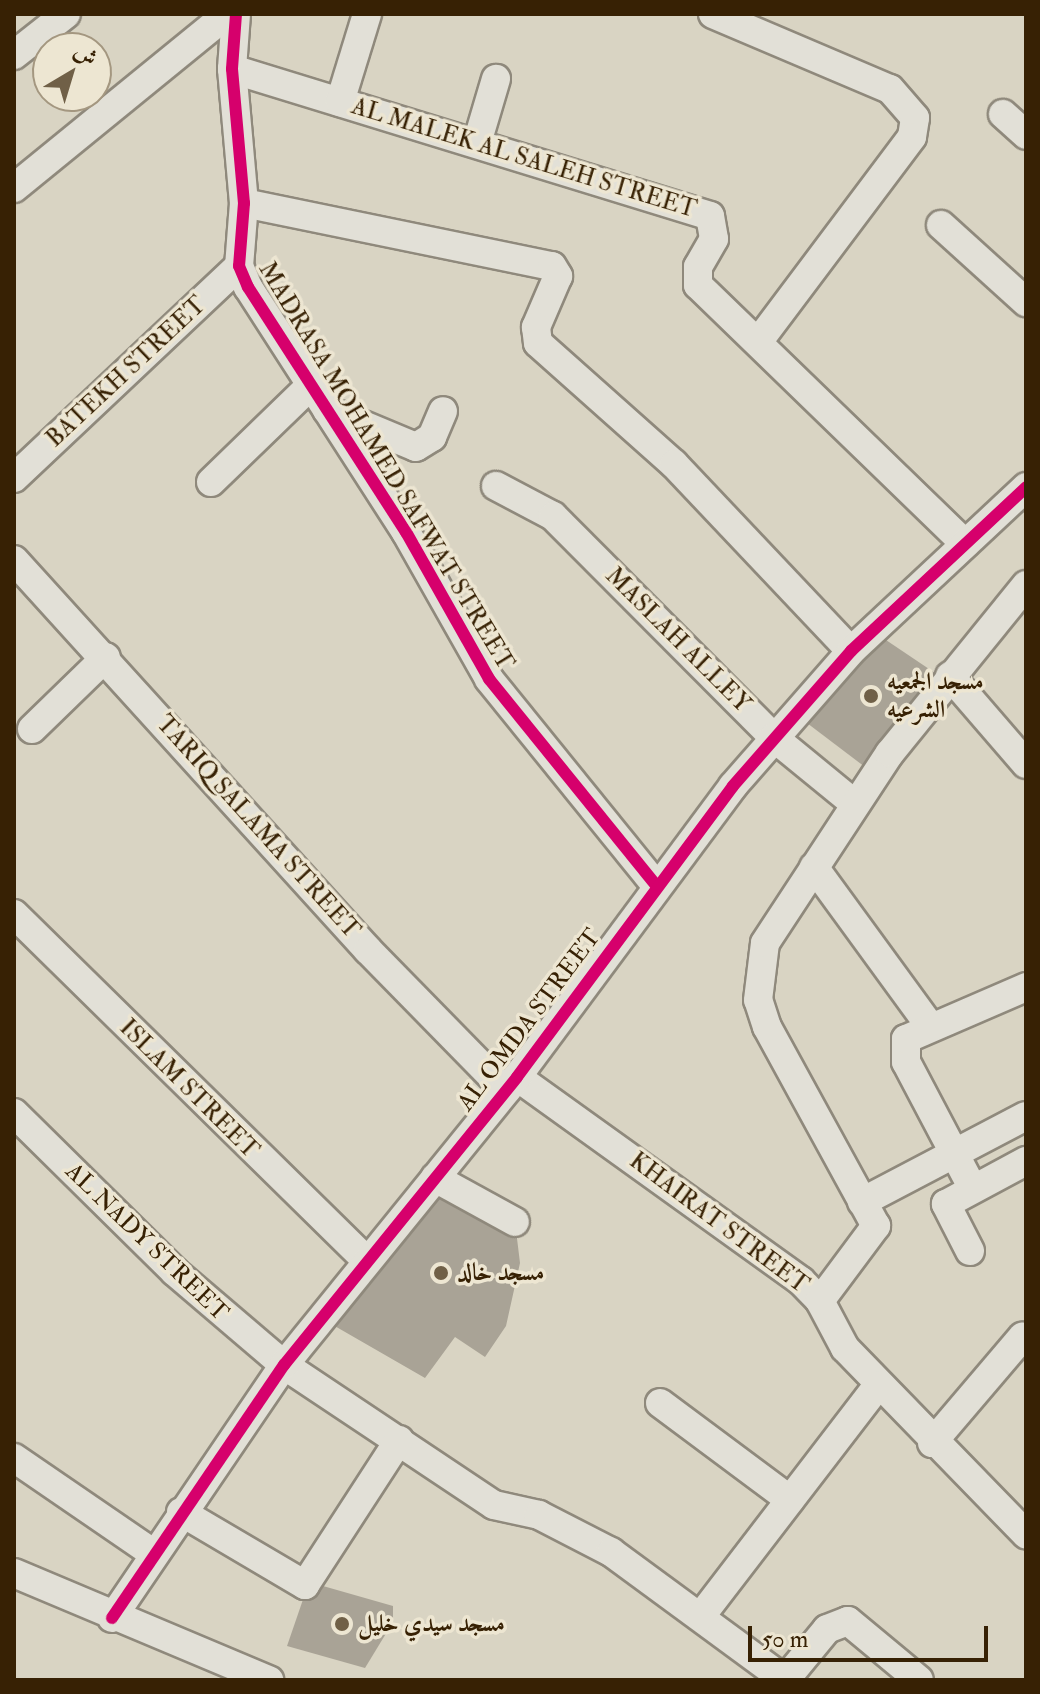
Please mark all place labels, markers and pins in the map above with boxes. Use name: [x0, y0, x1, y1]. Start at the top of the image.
place label: مسجد الجمعيه الشرعيه: [887, 668, 984, 724]
marker: مسجد الجمعيه الشرعيه: [862, 687, 880, 705]
place label: مسجد خالد: [457, 1259, 544, 1287]
marker: مسجد خالد: [432, 1264, 450, 1282]
place label: مسجد سيدي خليل: [358, 1610, 505, 1638]
marker: مسجد سيدي خليل: [333, 1615, 351, 1633]

